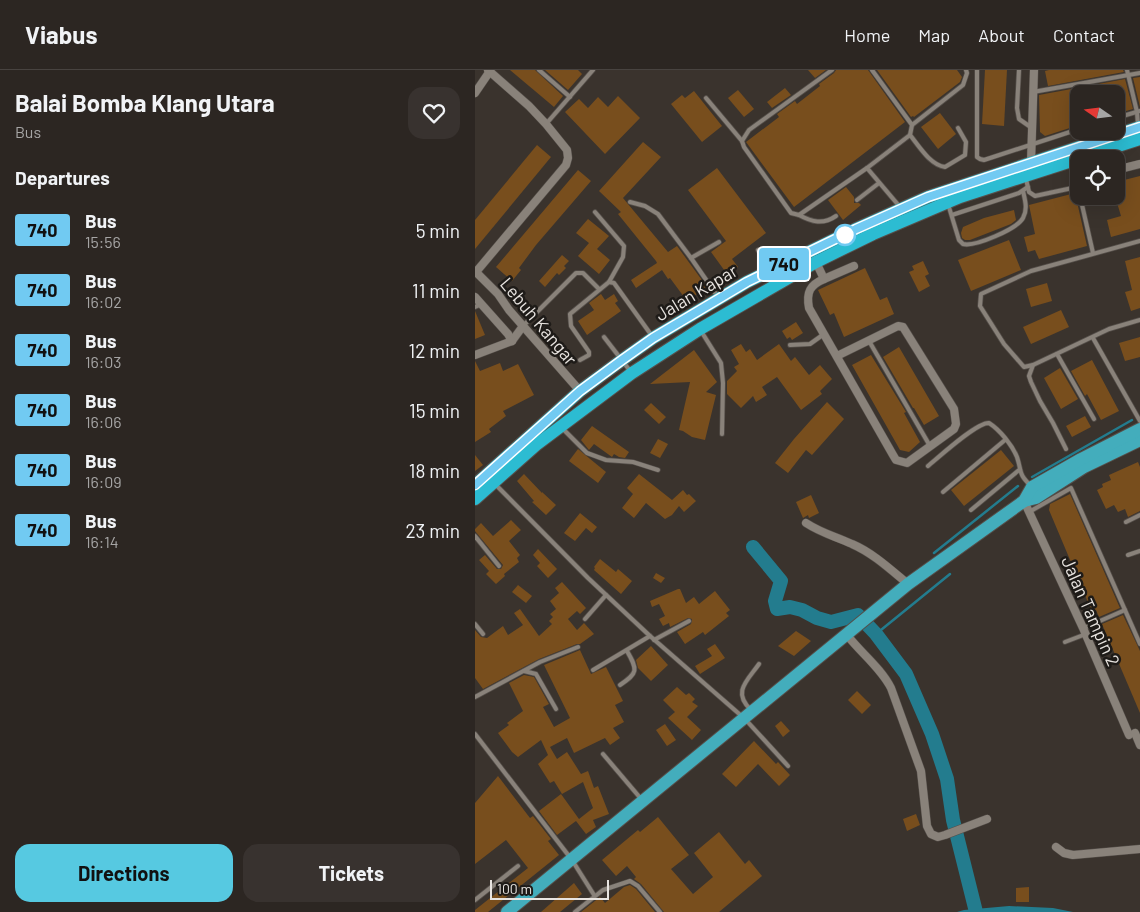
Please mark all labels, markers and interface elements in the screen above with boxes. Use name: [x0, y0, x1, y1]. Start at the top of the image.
text: Viabus: [25, 20, 97, 49]
text: Home: [844, 24, 890, 46]
text: Map: [918, 24, 950, 46]
text: About: [978, 24, 1025, 46]
text: Contact: [1053, 24, 1115, 46]
north arrow: [1070, 85, 1125, 140]
map controls: [1070, 85, 1125, 205]
button: heart: [408, 87, 460, 139]
text: Balai Bomba Klang Utara: [15, 88, 275, 117]
text: Bus: [15, 122, 41, 141]
button: locate: [1070, 150, 1125, 205]
text: Departures: [15, 166, 110, 189]
text: Bus: [85, 209, 117, 232]
text: 740: [27, 219, 58, 241]
text: 5 min: [416, 219, 460, 242]
unlabelled marker: [834, 224, 856, 246]
text: 15:56: [85, 232, 121, 251]
line badge: 740: [755, 248, 813, 280]
text: 740: [769, 253, 799, 275]
street label: Jalan Kapar: [651, 259, 742, 325]
text: Bus: [85, 269, 117, 292]
street label: Lebuh Kangar: [496, 273, 582, 370]
text: 740: [27, 279, 58, 301]
text: 11 min: [412, 279, 460, 302]
text: 16:02: [85, 292, 122, 311]
text: Bus: [85, 329, 117, 352]
text: 740: [27, 339, 58, 361]
text: 12 min: [409, 339, 460, 362]
text: 16:03: [85, 352, 122, 371]
text: Bus: [85, 389, 117, 412]
text: 740: [27, 399, 58, 421]
text: 15 min: [409, 399, 460, 422]
text: 16:06: [85, 412, 122, 431]
text: Bus: [85, 449, 117, 472]
text: 740: [27, 459, 58, 481]
text: 18 min: [409, 459, 460, 482]
text: 16:09: [85, 472, 122, 491]
text: Bus: [85, 509, 117, 532]
text: 740: [27, 519, 58, 541]
text: 23 min: [406, 519, 460, 542]
text: 16:14: [85, 532, 119, 551]
street label: Jalan Tampin 2: [1057, 553, 1125, 669]
button: Directions: [15, 844, 233, 902]
button: Tickets: [243, 844, 460, 902]
scale bar: [490, 877, 609, 900]
text: 100 m: [497, 880, 532, 897]

